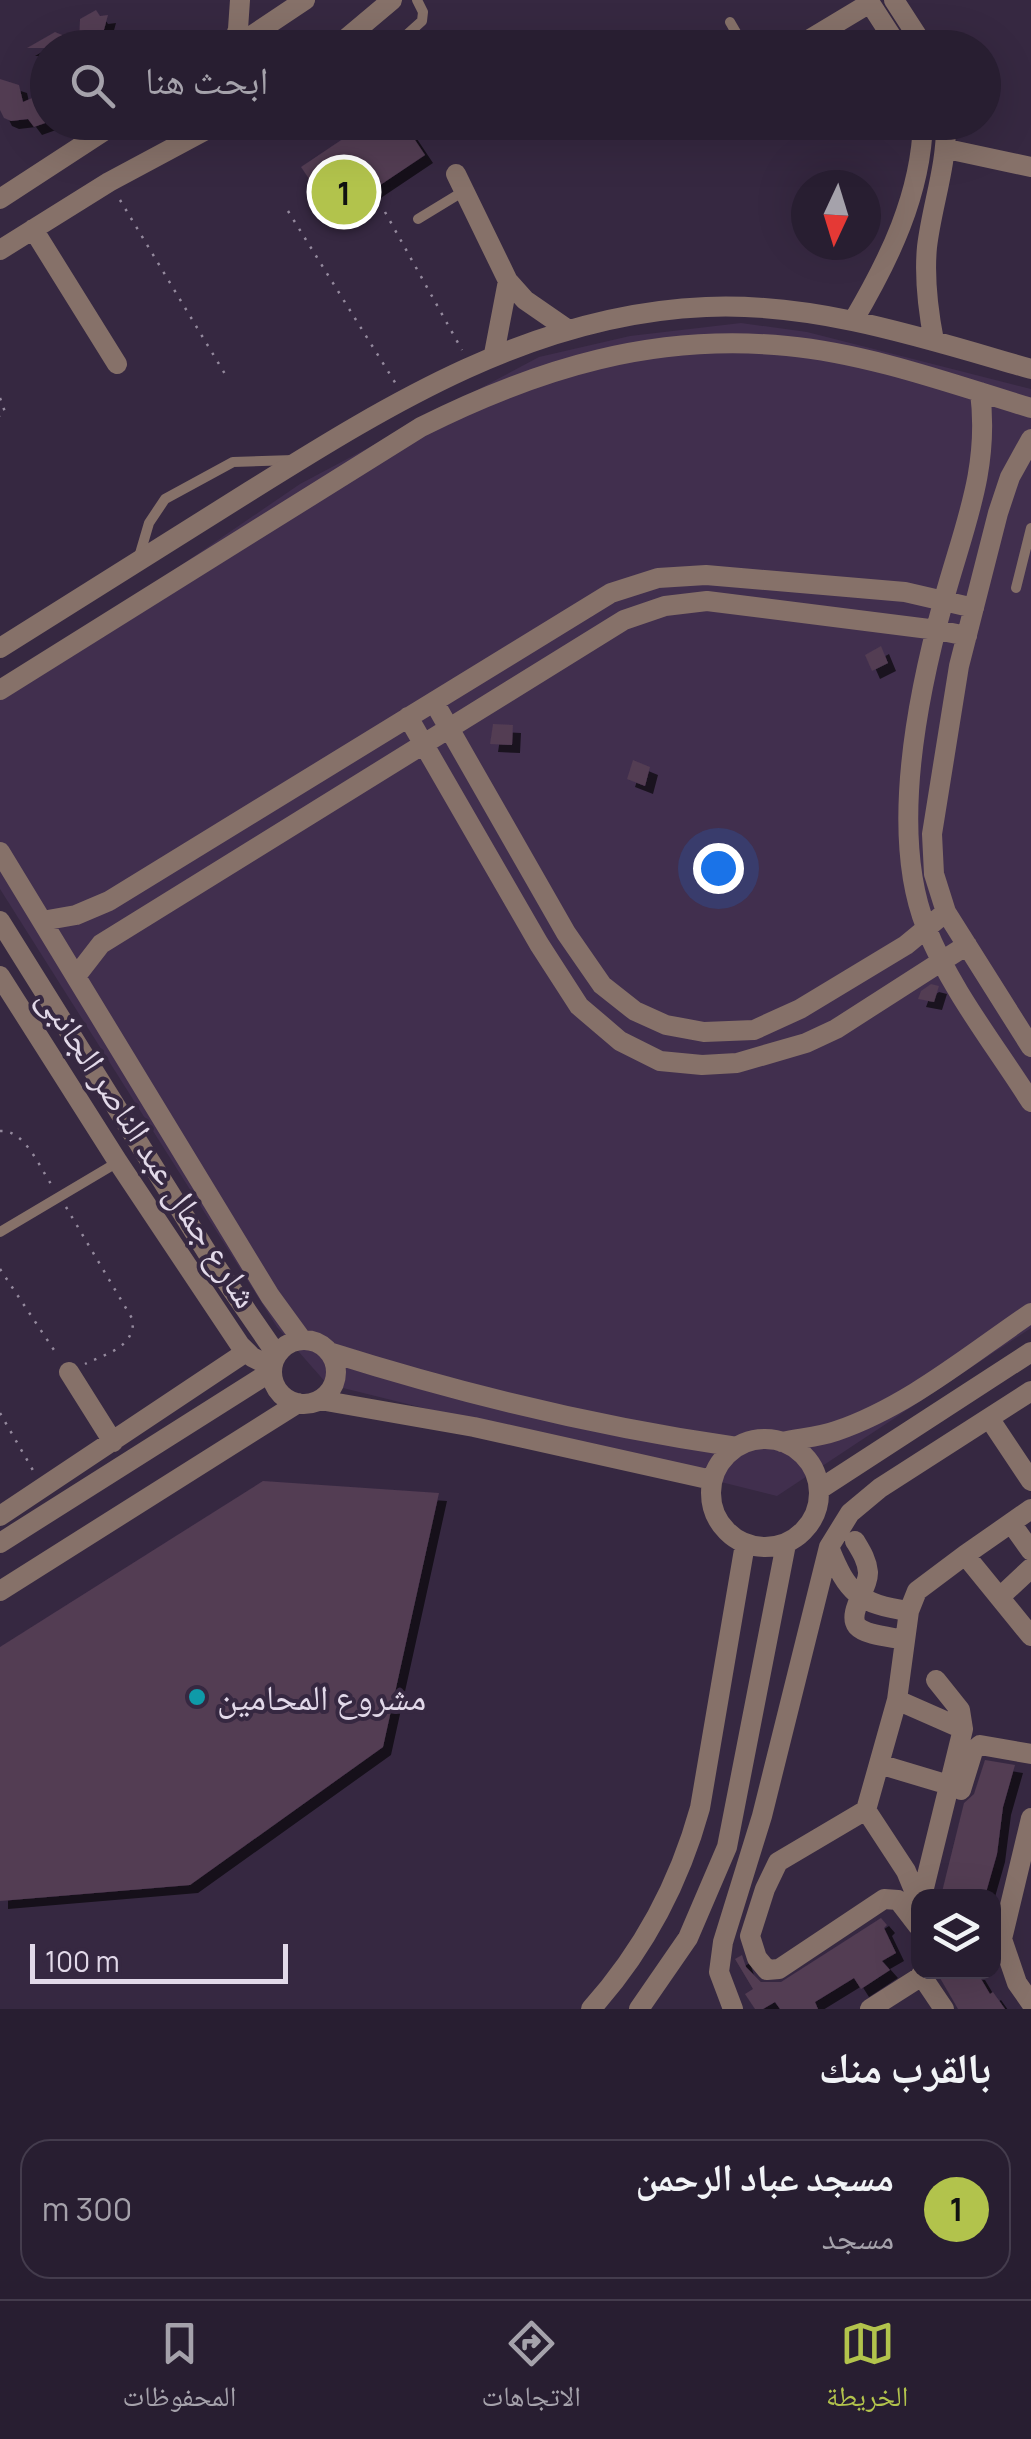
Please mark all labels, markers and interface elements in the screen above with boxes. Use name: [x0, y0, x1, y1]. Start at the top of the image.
search box: [30, 30, 1001, 140]
text: ابحث هنا: [145, 53, 268, 105]
icon: search: [65, 58, 120, 113]
pin: 1: [312, 154, 376, 230]
north arrow: [791, 170, 881, 260]
your location: [693, 843, 744, 894]
street label: شارع جمال عبد الناصر الجانبى: [27, 977, 271, 1317]
place label: مشروع المحامين: [217, 1673, 426, 1721]
marker: مشروع المحامين: [186, 1686, 208, 1708]
map controls: [911, 1889, 1001, 1979]
button: layers: [911, 1889, 1001, 1979]
scale bar: [30, 1939, 288, 1984]
text: 100 m: [45, 1942, 119, 1980]
text: بالقرب منك: [819, 2038, 991, 2096]
text: مسجد عباد الرحمن: [636, 2150, 894, 2202]
text: 300 m: [42, 2187, 132, 2231]
text: 1: [949, 2187, 964, 2231]
text: مسجد: [822, 2215, 894, 2259]
tab: المحفوظات: [123, 2316, 236, 2424]
tab: الاتجاهات: [482, 2316, 581, 2424]
tab: الخريطة: [826, 2316, 908, 2424]

